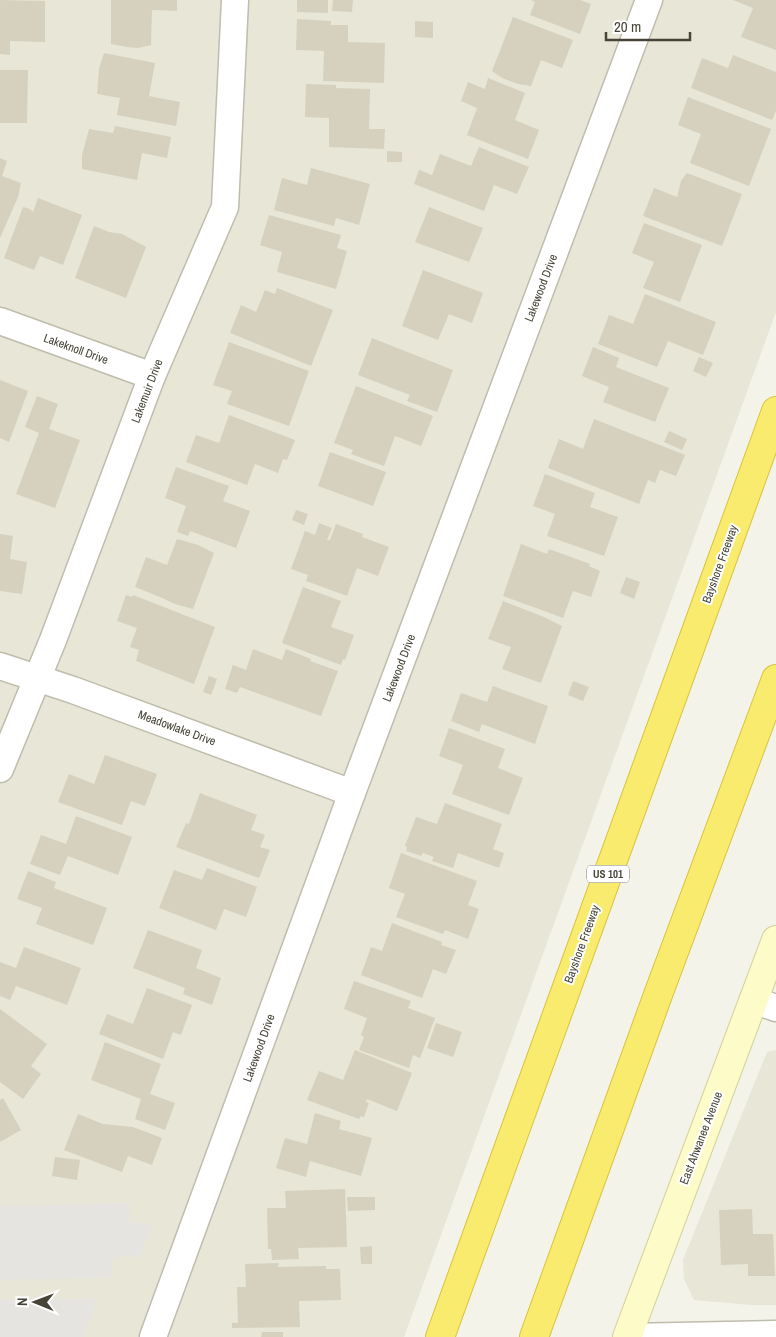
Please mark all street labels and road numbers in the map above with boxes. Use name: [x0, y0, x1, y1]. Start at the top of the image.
street label: Lakewood Drive: [521, 252, 561, 324]
street label: Lakeknoll Drive: [41, 330, 111, 368]
street label: Lakemuir Drive: [127, 357, 167, 425]
street label: Bayshore Freeway: [698, 523, 742, 605]
street label: Lakewood Drive: [379, 632, 419, 704]
street label: Meadowlake Drive: [136, 707, 218, 749]
road number: US 101: [587, 866, 629, 882]
street label: Bayshore Freeway: [560, 903, 604, 985]
street label: Lakewood Drive: [239, 1012, 279, 1084]
street label: East Ahwanee Avenue: [676, 1089, 726, 1187]

